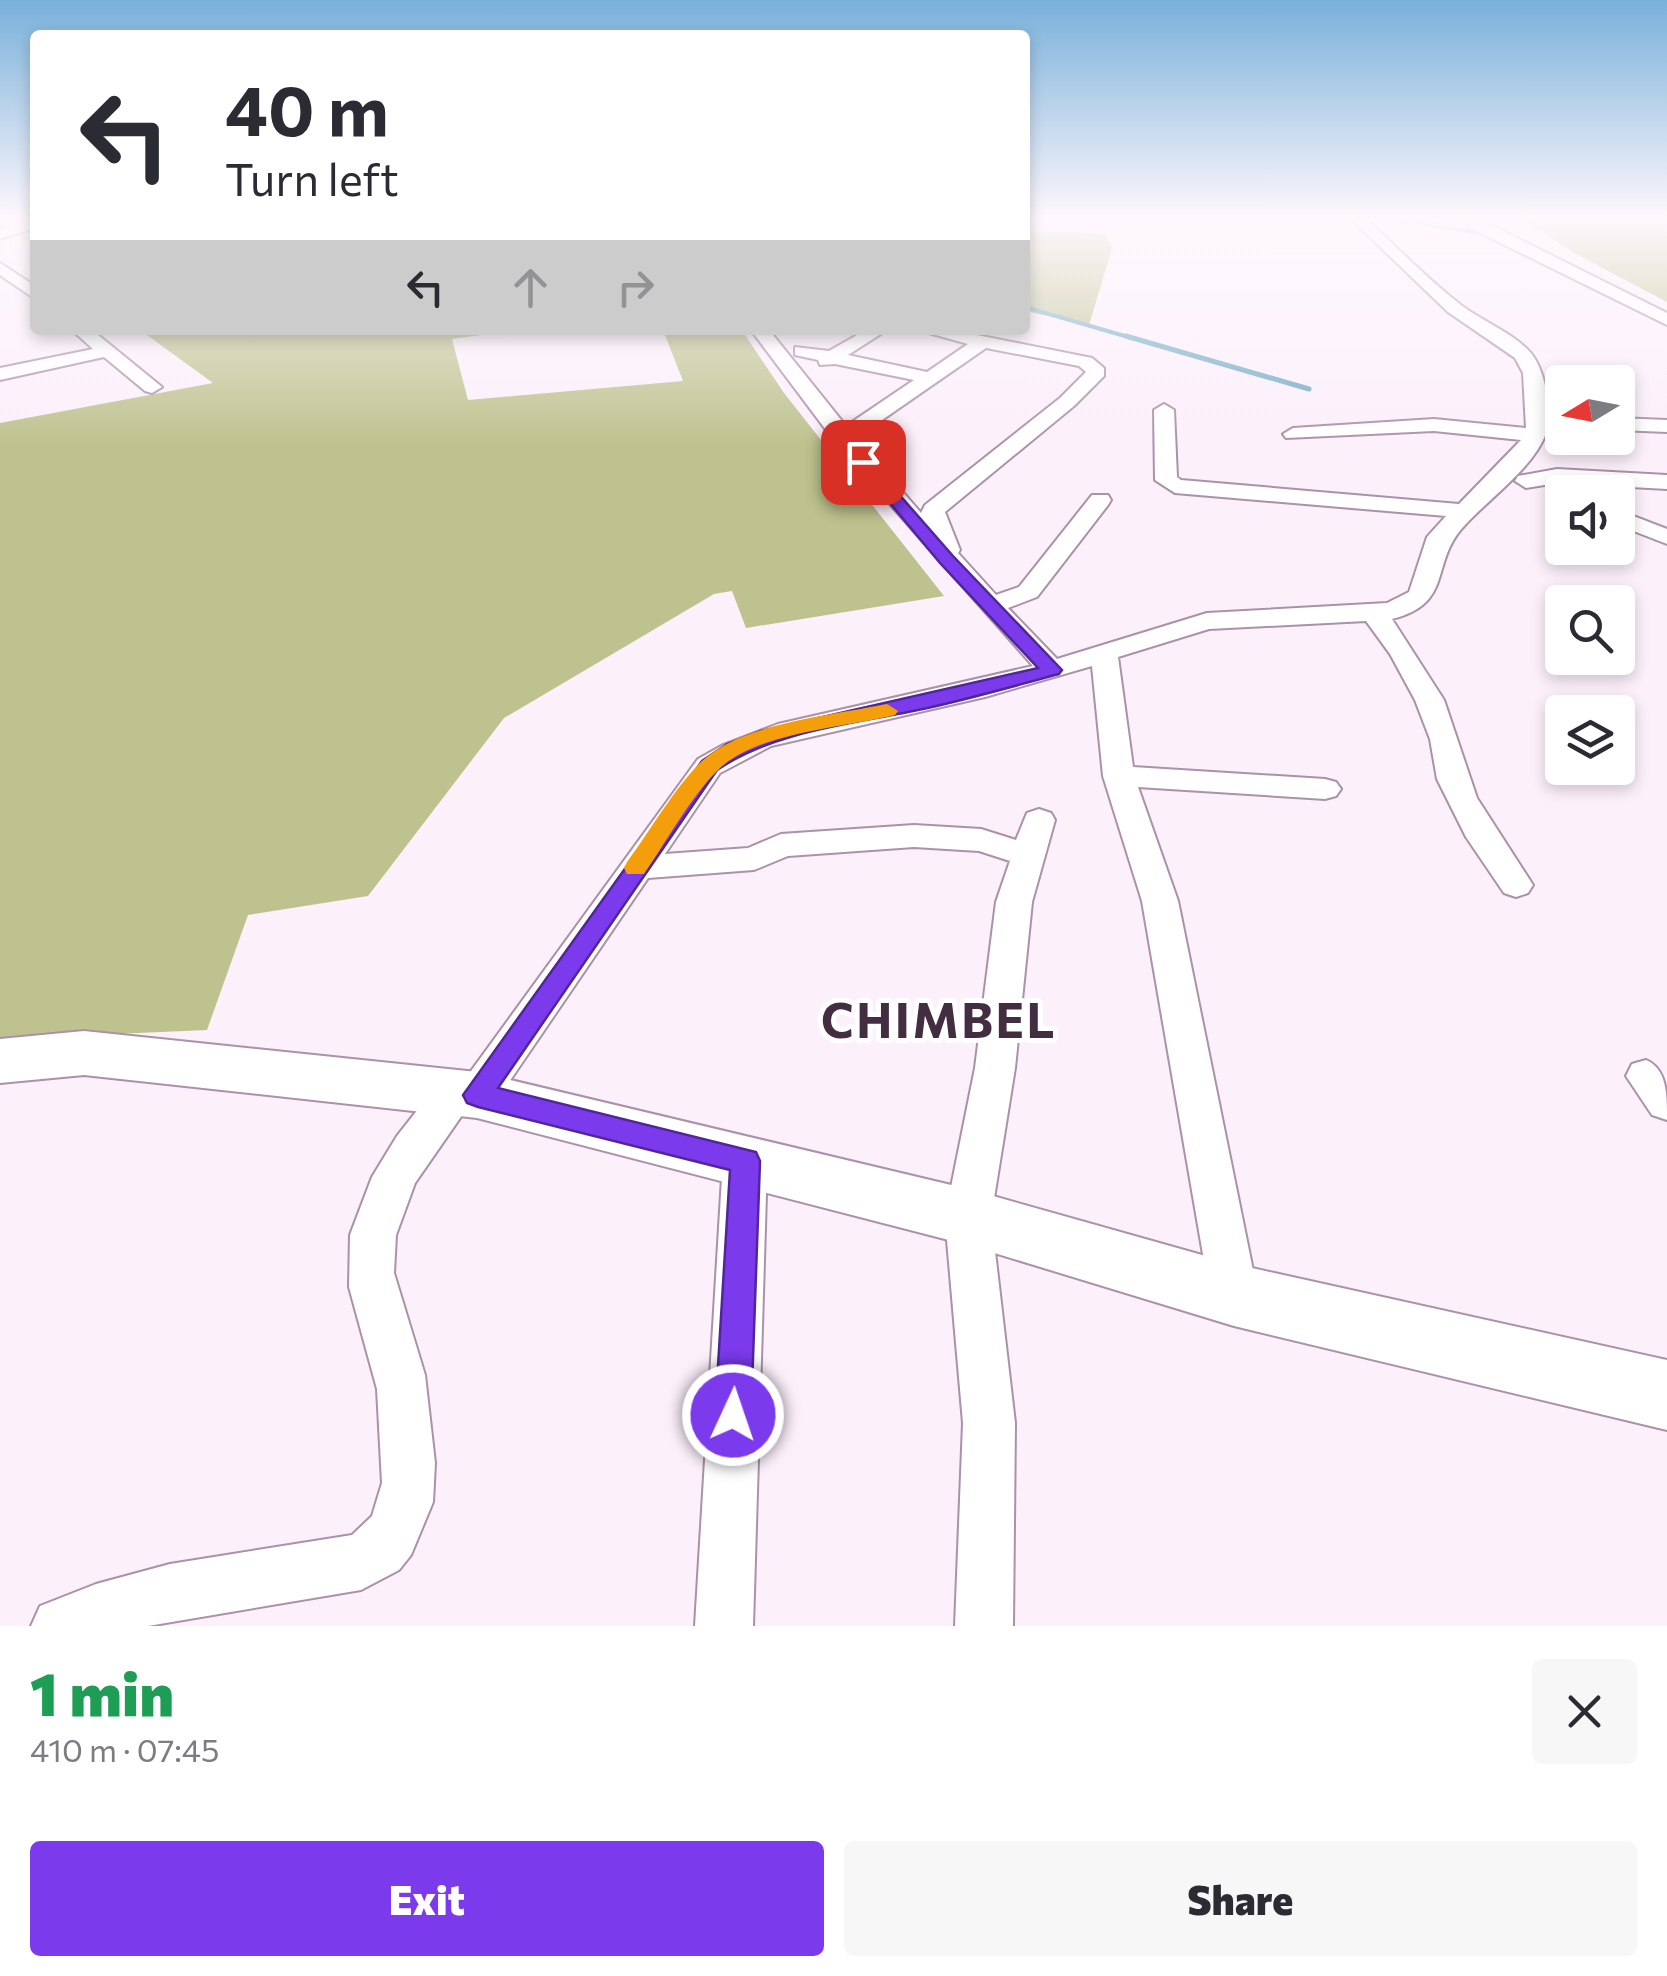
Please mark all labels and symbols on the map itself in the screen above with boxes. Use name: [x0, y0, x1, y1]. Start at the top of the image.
north arrow: [1545, 365, 1635, 455]
pin: [821, 420, 906, 505]
district label: CHIMBEL: [821, 989, 1057, 1048]
position arrow: [681, 1363, 785, 1467]

